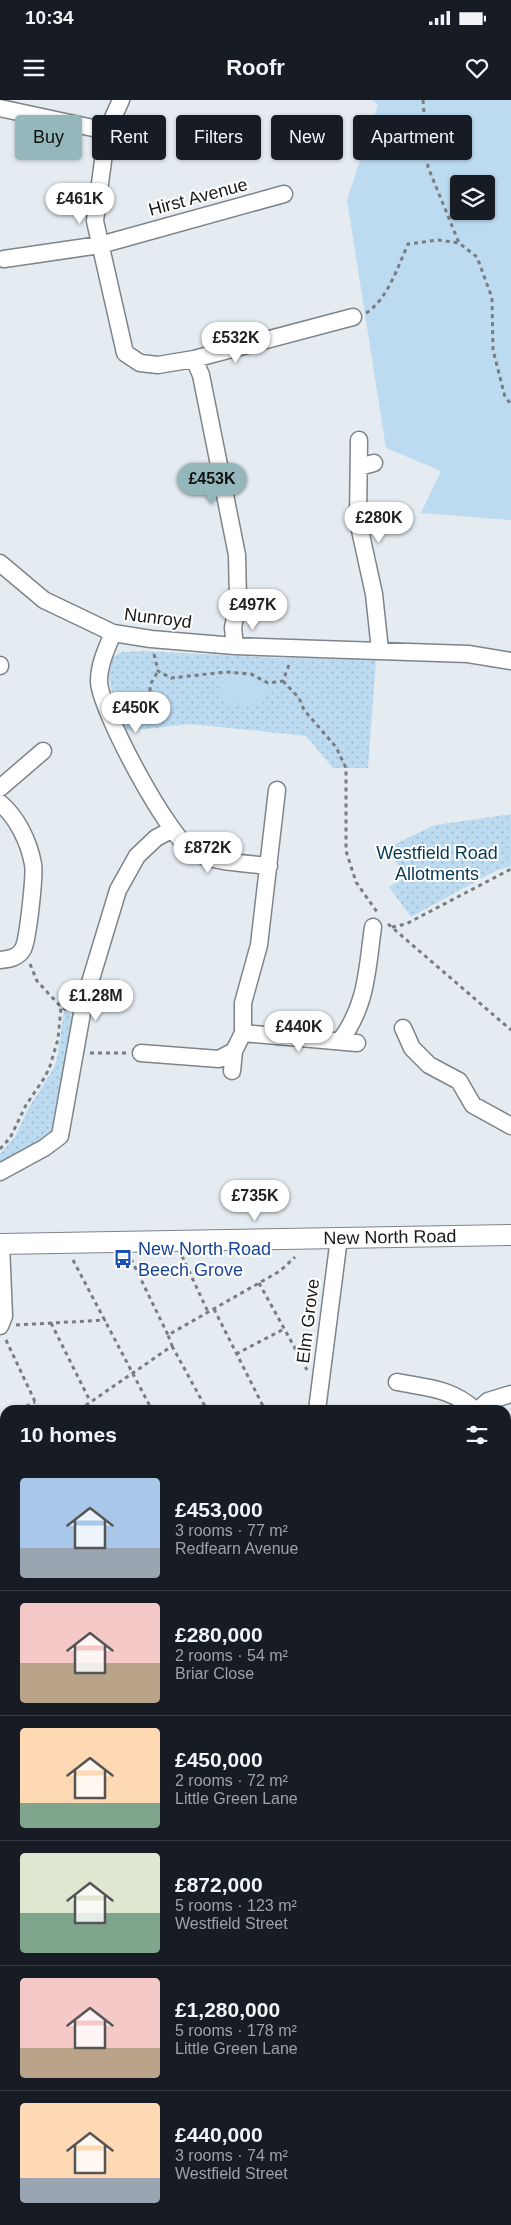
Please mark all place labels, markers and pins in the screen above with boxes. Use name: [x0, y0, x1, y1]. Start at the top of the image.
pin: £461K: [45, 182, 115, 225]
pin: £532K: [201, 322, 271, 364]
pin: £453K: [177, 462, 247, 505]
pin: £280K: [344, 502, 414, 544]
pin: £497K: [218, 588, 288, 631]
pin: £450K: [101, 692, 171, 734]
pin: £872K: [173, 832, 243, 874]
pin: £1.28M: [55, 980, 137, 1022]
pin: £440K: [264, 1010, 334, 1053]
pin: £735K: [220, 1180, 290, 1222]
place label: New North Road Beech Grove: [138, 1239, 271, 1280]
bus stop icon: New North Road Beech Grove: [112, 1248, 134, 1270]

